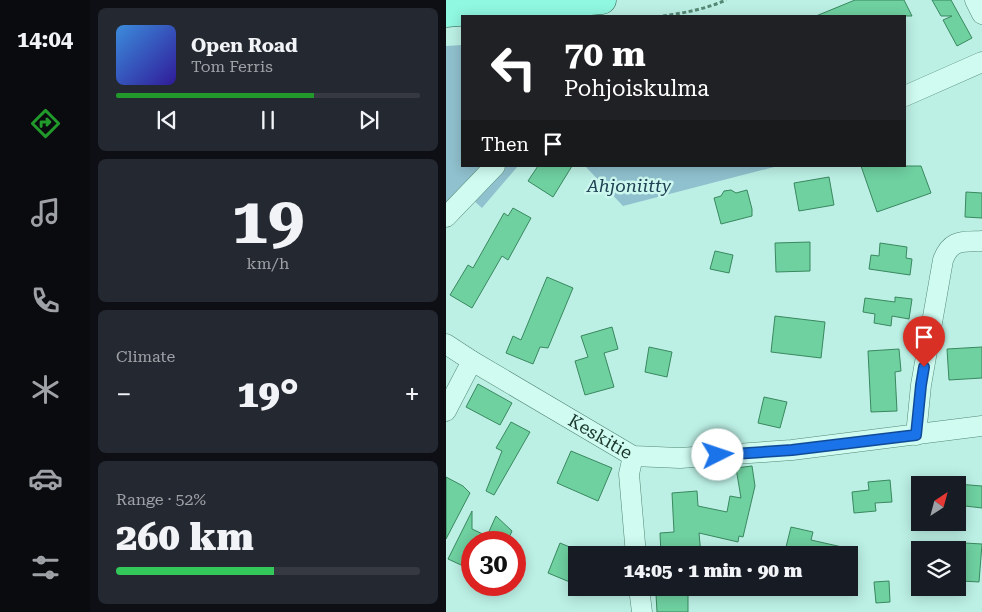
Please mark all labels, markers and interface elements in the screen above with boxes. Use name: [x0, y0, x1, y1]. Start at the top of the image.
text: 14:04: [17, 27, 73, 52]
text: Open Road: [191, 34, 298, 57]
text: 70 m: [564, 34, 646, 75]
icon: left: [481, 35, 546, 100]
text: Tom Ferris: [191, 57, 273, 76]
text: Pohjoiskulma: [564, 76, 709, 101]
icon: directions: [28, 106, 63, 141]
icon: previous: [153, 106, 181, 134]
icon: pause: [254, 106, 282, 134]
icon: next: [355, 106, 383, 134]
icon: arrive: [539, 130, 567, 158]
text: Then: [481, 133, 529, 156]
park label: Ahjoniitty: [586, 175, 672, 196]
text: 19: [232, 183, 304, 259]
icon: music: [28, 195, 63, 230]
text: km/h: [247, 254, 289, 273]
icon: phone: [28, 283, 63, 318]
pin: [903, 316, 945, 367]
icon: arrive: [910, 323, 938, 351]
text: Climate: [116, 347, 175, 366]
icon: climate: [28, 372, 63, 407]
text: 19°: [237, 372, 299, 416]
text: −: [116, 378, 132, 411]
text: +: [404, 378, 420, 411]
street label: Keskitie: [565, 409, 636, 463]
position arrow: [691, 428, 743, 480]
icon: car: [28, 461, 63, 496]
north arrow: [911, 476, 966, 531]
map controls: [911, 476, 966, 596]
text: Range · 52%: [116, 490, 206, 509]
text: 260 km: [116, 515, 254, 559]
speed limit sign: 30: [461, 531, 526, 596]
button: layers: [911, 541, 966, 596]
icon: filters: [28, 550, 63, 585]
text: 14:05 · 1 min · 90 m: [624, 559, 802, 582]

